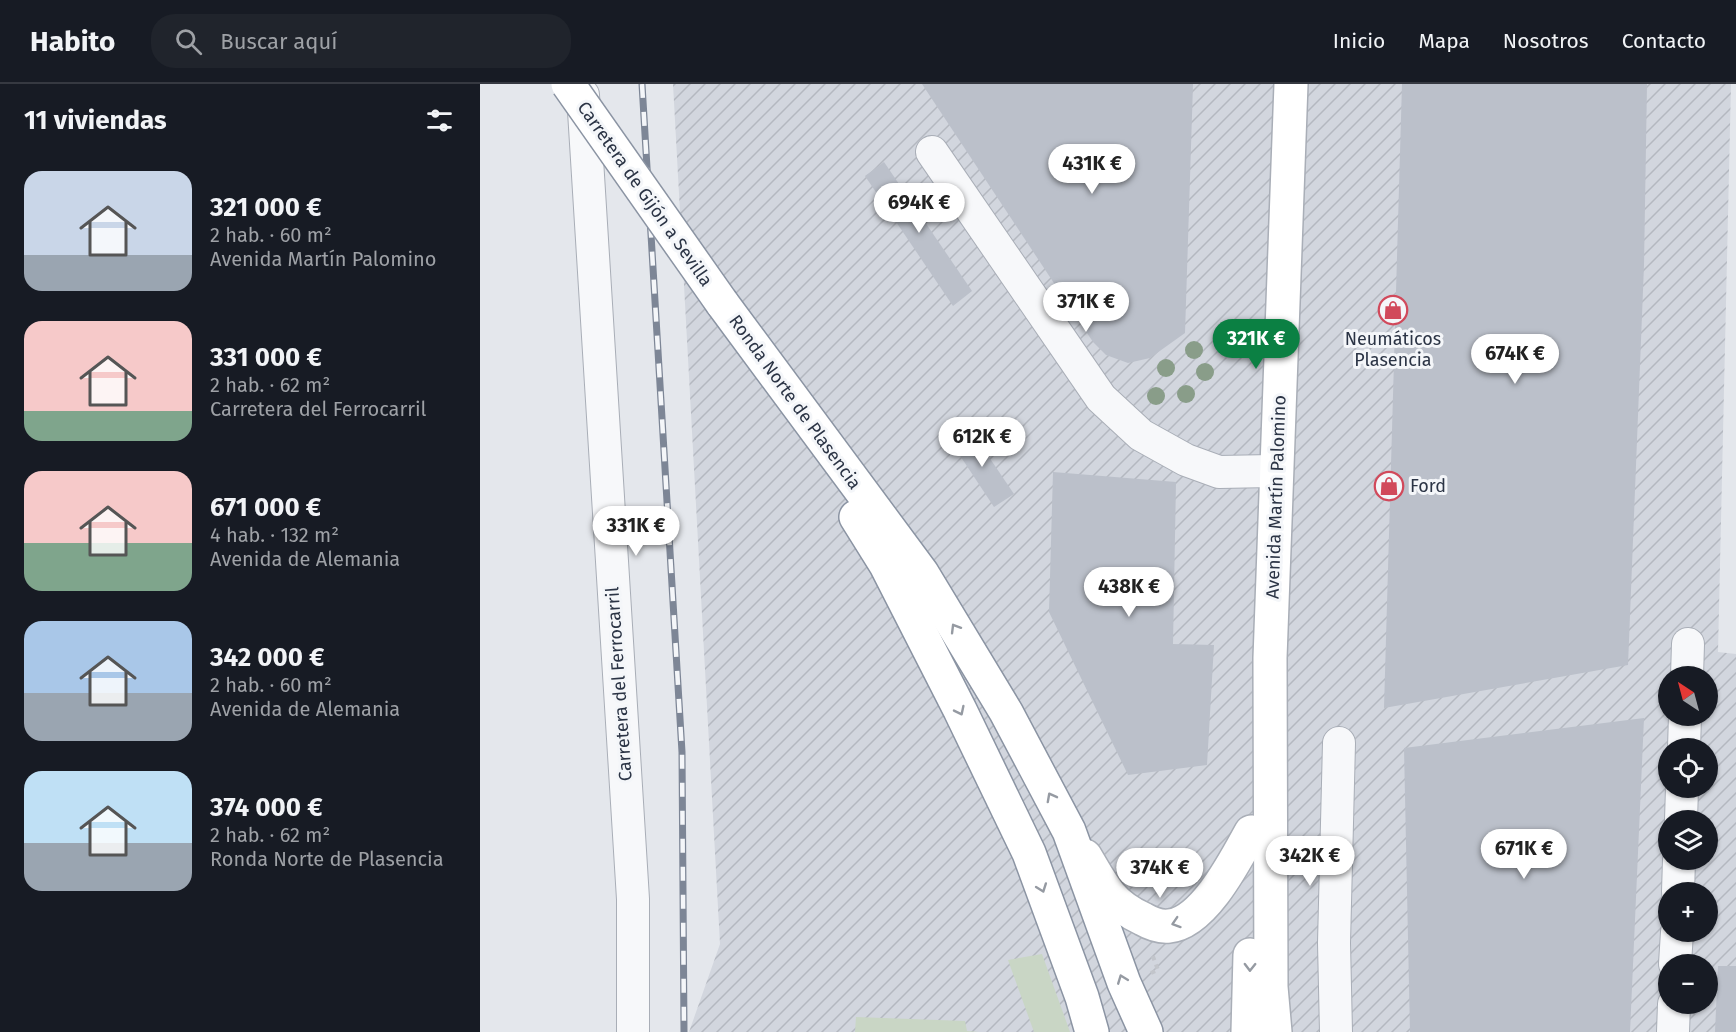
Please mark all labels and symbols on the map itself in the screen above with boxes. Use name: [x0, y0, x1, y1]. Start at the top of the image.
street label: Carretera de Gijón a Sevilla: [573, 97, 717, 291]
pin: 431K €: [1043, 144, 1141, 195]
pin: 694K €: [870, 183, 968, 234]
pin: 371K €: [1037, 282, 1135, 333]
shop icon: Neumáticos Plasencia: [1377, 294, 1409, 326]
street label: Ronda Norte de Plasencia: [724, 310, 866, 494]
pin: 321K €: [1207, 319, 1305, 370]
place label: Neumáticos Plasencia: [1345, 328, 1441, 371]
pin: 674K €: [1466, 334, 1564, 385]
street label: Avenida Martín Palomino: [1261, 395, 1291, 599]
pin: 612K €: [933, 417, 1031, 468]
shop icon: Ford: [1373, 470, 1405, 502]
place label: Ford: [1410, 475, 1446, 497]
pin: 331K €: [587, 506, 685, 557]
pin: 438K €: [1080, 567, 1178, 618]
street label: Carretera del Ferrocarril: [601, 586, 637, 782]
one-way arrow: [950, 624, 962, 634]
north arrow: [1658, 666, 1718, 726]
one-way arrow: [953, 704, 964, 715]
one-way arrow: [1047, 793, 1058, 804]
pin: 671K €: [1475, 829, 1573, 880]
pin: 342K €: [1261, 836, 1359, 887]
pin: 374K €: [1111, 848, 1209, 899]
one-way arrow: [1034, 882, 1047, 893]
one-way arrow: [1171, 915, 1182, 928]
one-way arrow: [1244, 963, 1256, 972]
one-way arrow: [1117, 974, 1130, 984]

